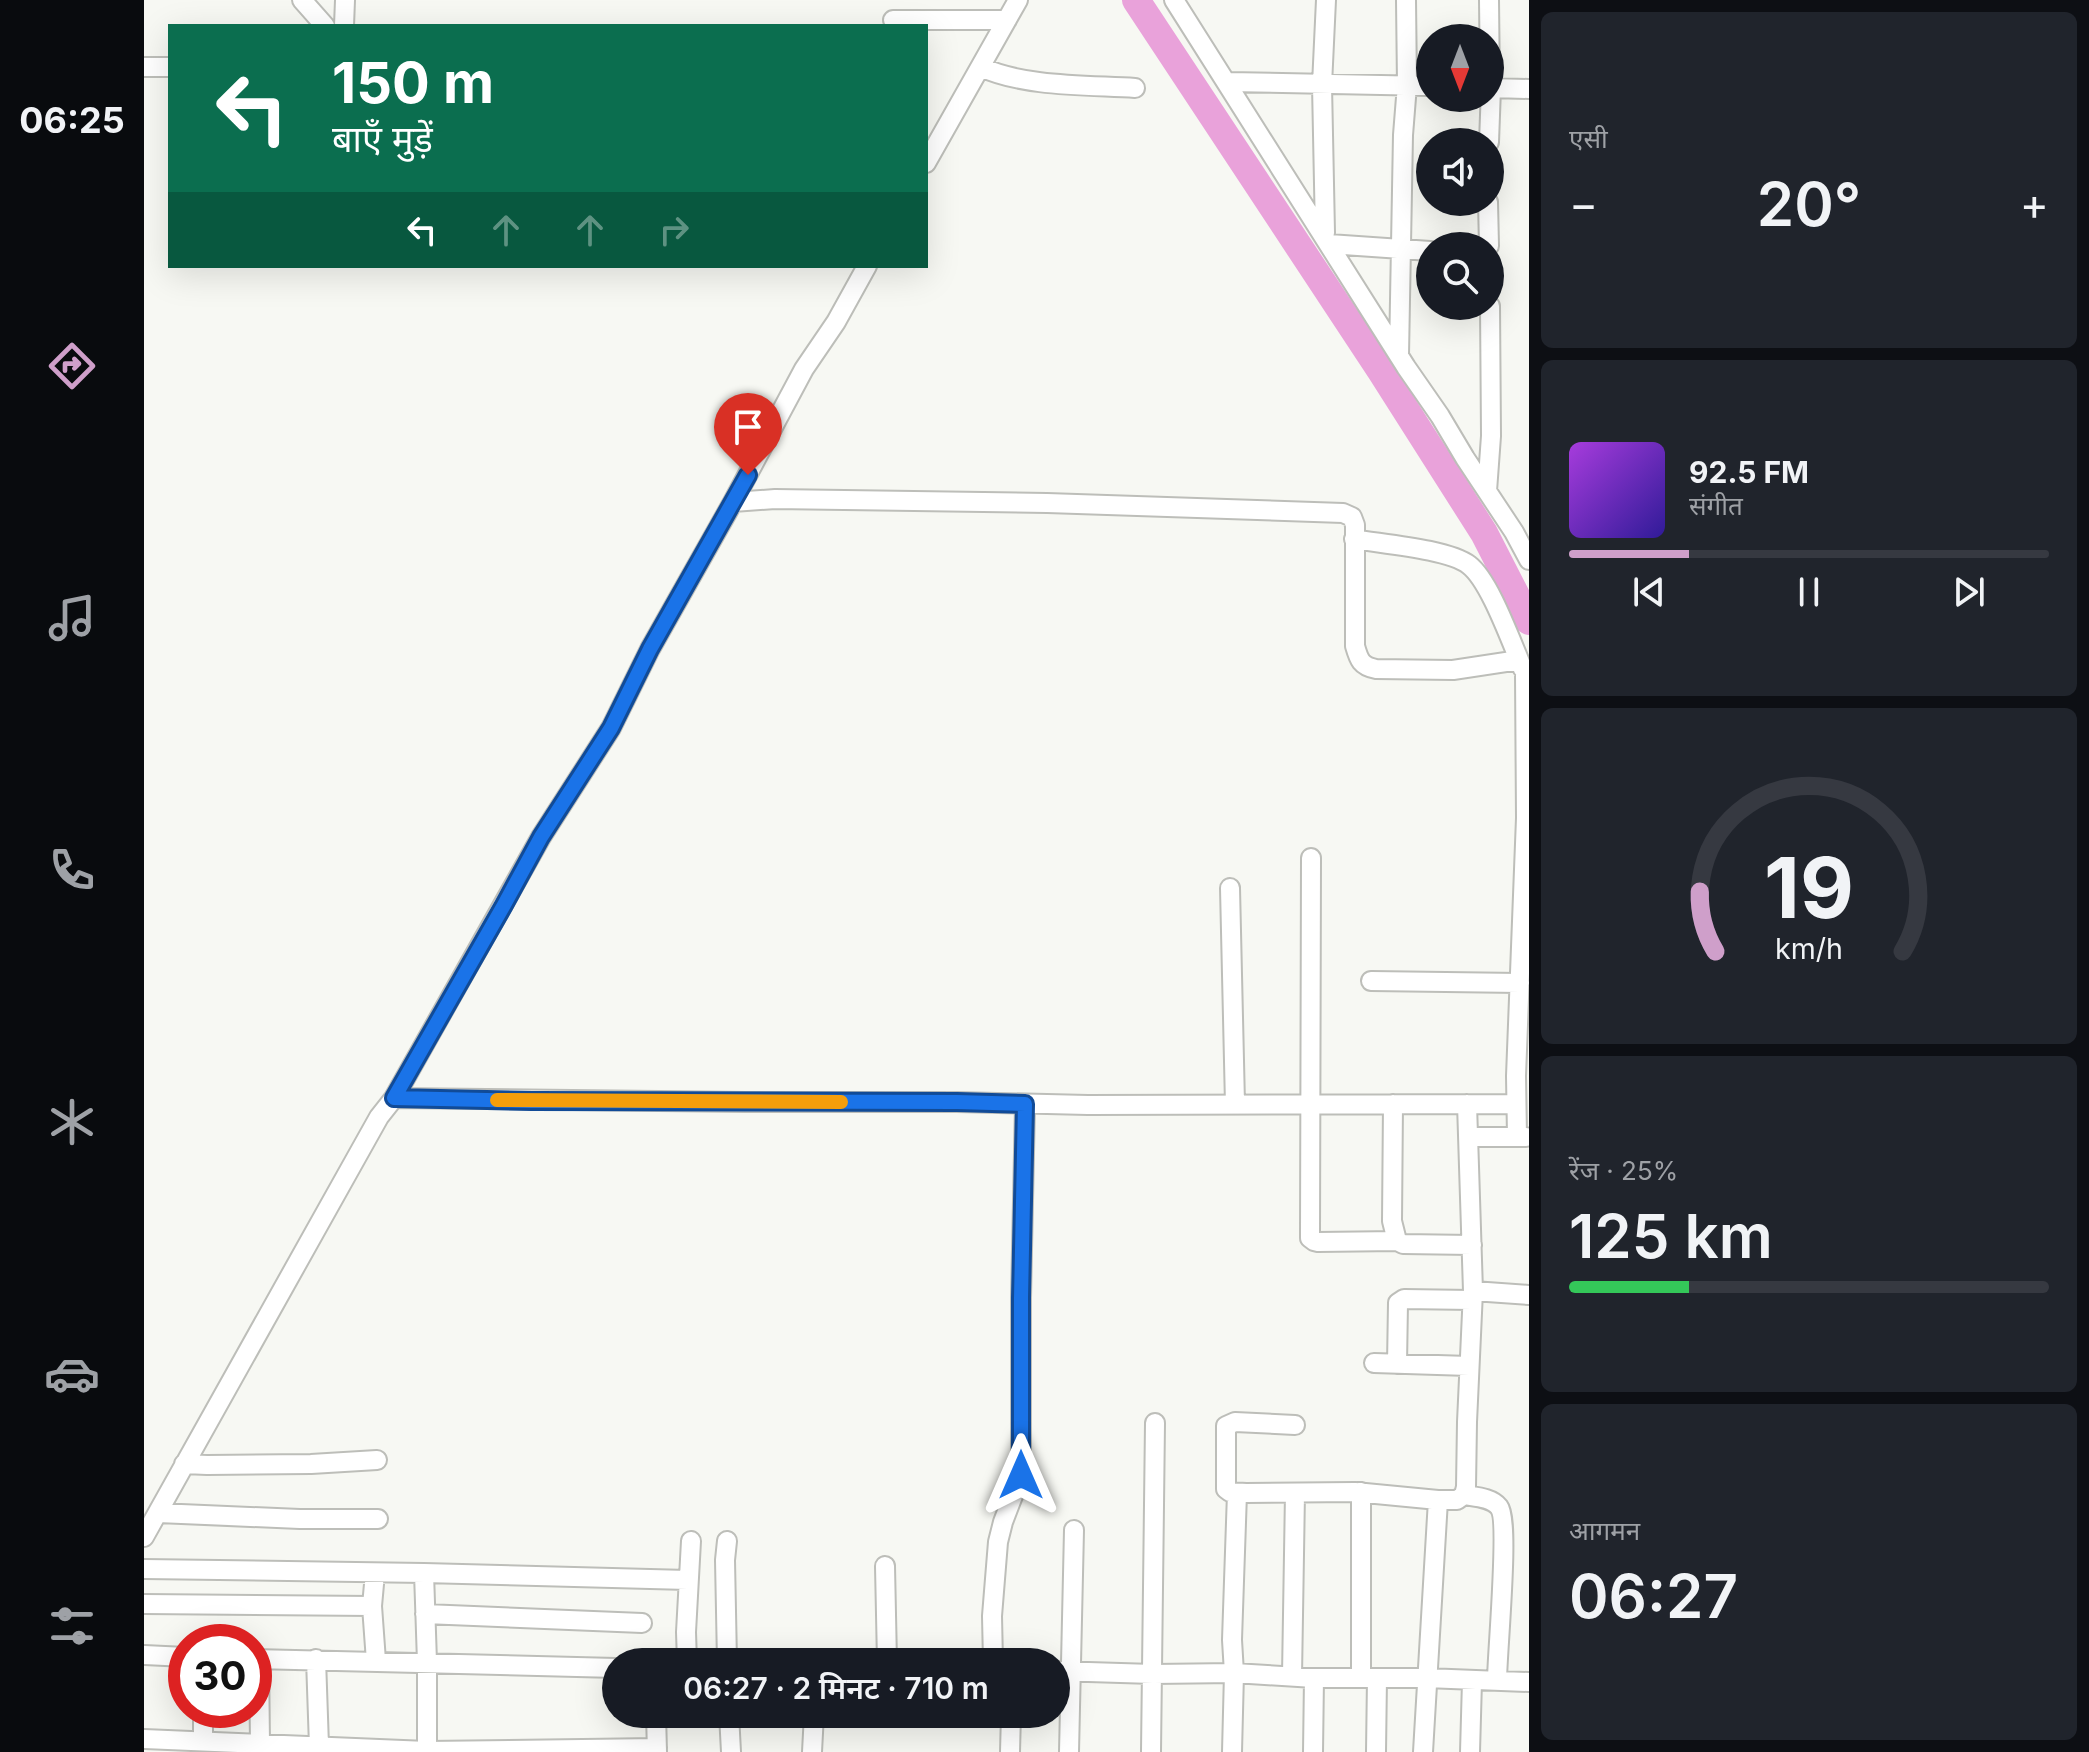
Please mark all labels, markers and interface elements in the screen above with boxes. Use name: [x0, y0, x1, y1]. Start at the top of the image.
north arrow: [1416, 24, 1504, 112]
map controls: [1416, 24, 1504, 320]
text: 150 m: [332, 49, 494, 117]
icon: left: [200, 56, 304, 160]
text: 06:25: [19, 98, 125, 142]
text: बाएँ मुड़ें: [332, 117, 433, 161]
text: एसी: [1569, 123, 1608, 154]
button: sound: [1416, 128, 1504, 216]
text: 20°: [1757, 168, 1861, 240]
text: −: [1569, 177, 1598, 231]
text: +: [2020, 177, 2049, 231]
icon: left: [400, 208, 444, 252]
icon: ahead: [484, 208, 528, 252]
icon: ahead: [568, 208, 612, 252]
icon: right: [652, 208, 696, 252]
button: search: [1416, 232, 1504, 320]
icon: directions: [44, 338, 100, 394]
pin: [714, 393, 782, 475]
icon: arrive: [726, 405, 770, 449]
text: 92.5 FM: [1689, 454, 1809, 490]
text: संगीत: [1689, 490, 1743, 521]
icon: previous: [1627, 570, 1671, 614]
icon: pause: [1787, 570, 1831, 614]
icon: next: [1947, 570, 1991, 614]
icon: music: [44, 590, 100, 646]
text: 19: [1764, 837, 1854, 938]
icon: phone: [44, 842, 100, 898]
text: km/h: [1775, 931, 1843, 966]
icon: climate: [44, 1094, 100, 1150]
text: रेंज · 25%: [1569, 1155, 1678, 1186]
text: 125 km: [1569, 1200, 1773, 1272]
icon: car: [44, 1346, 100, 1402]
position arrow: [979, 1433, 1063, 1517]
text: आगमन: [1569, 1515, 1640, 1546]
text: 06:27: [1569, 1560, 1738, 1632]
icon: filters: [44, 1598, 100, 1654]
speed limit sign: 30: [168, 1624, 272, 1728]
text: 06:27 · 2 मिनट · 710 m: [683, 1670, 989, 1706]

